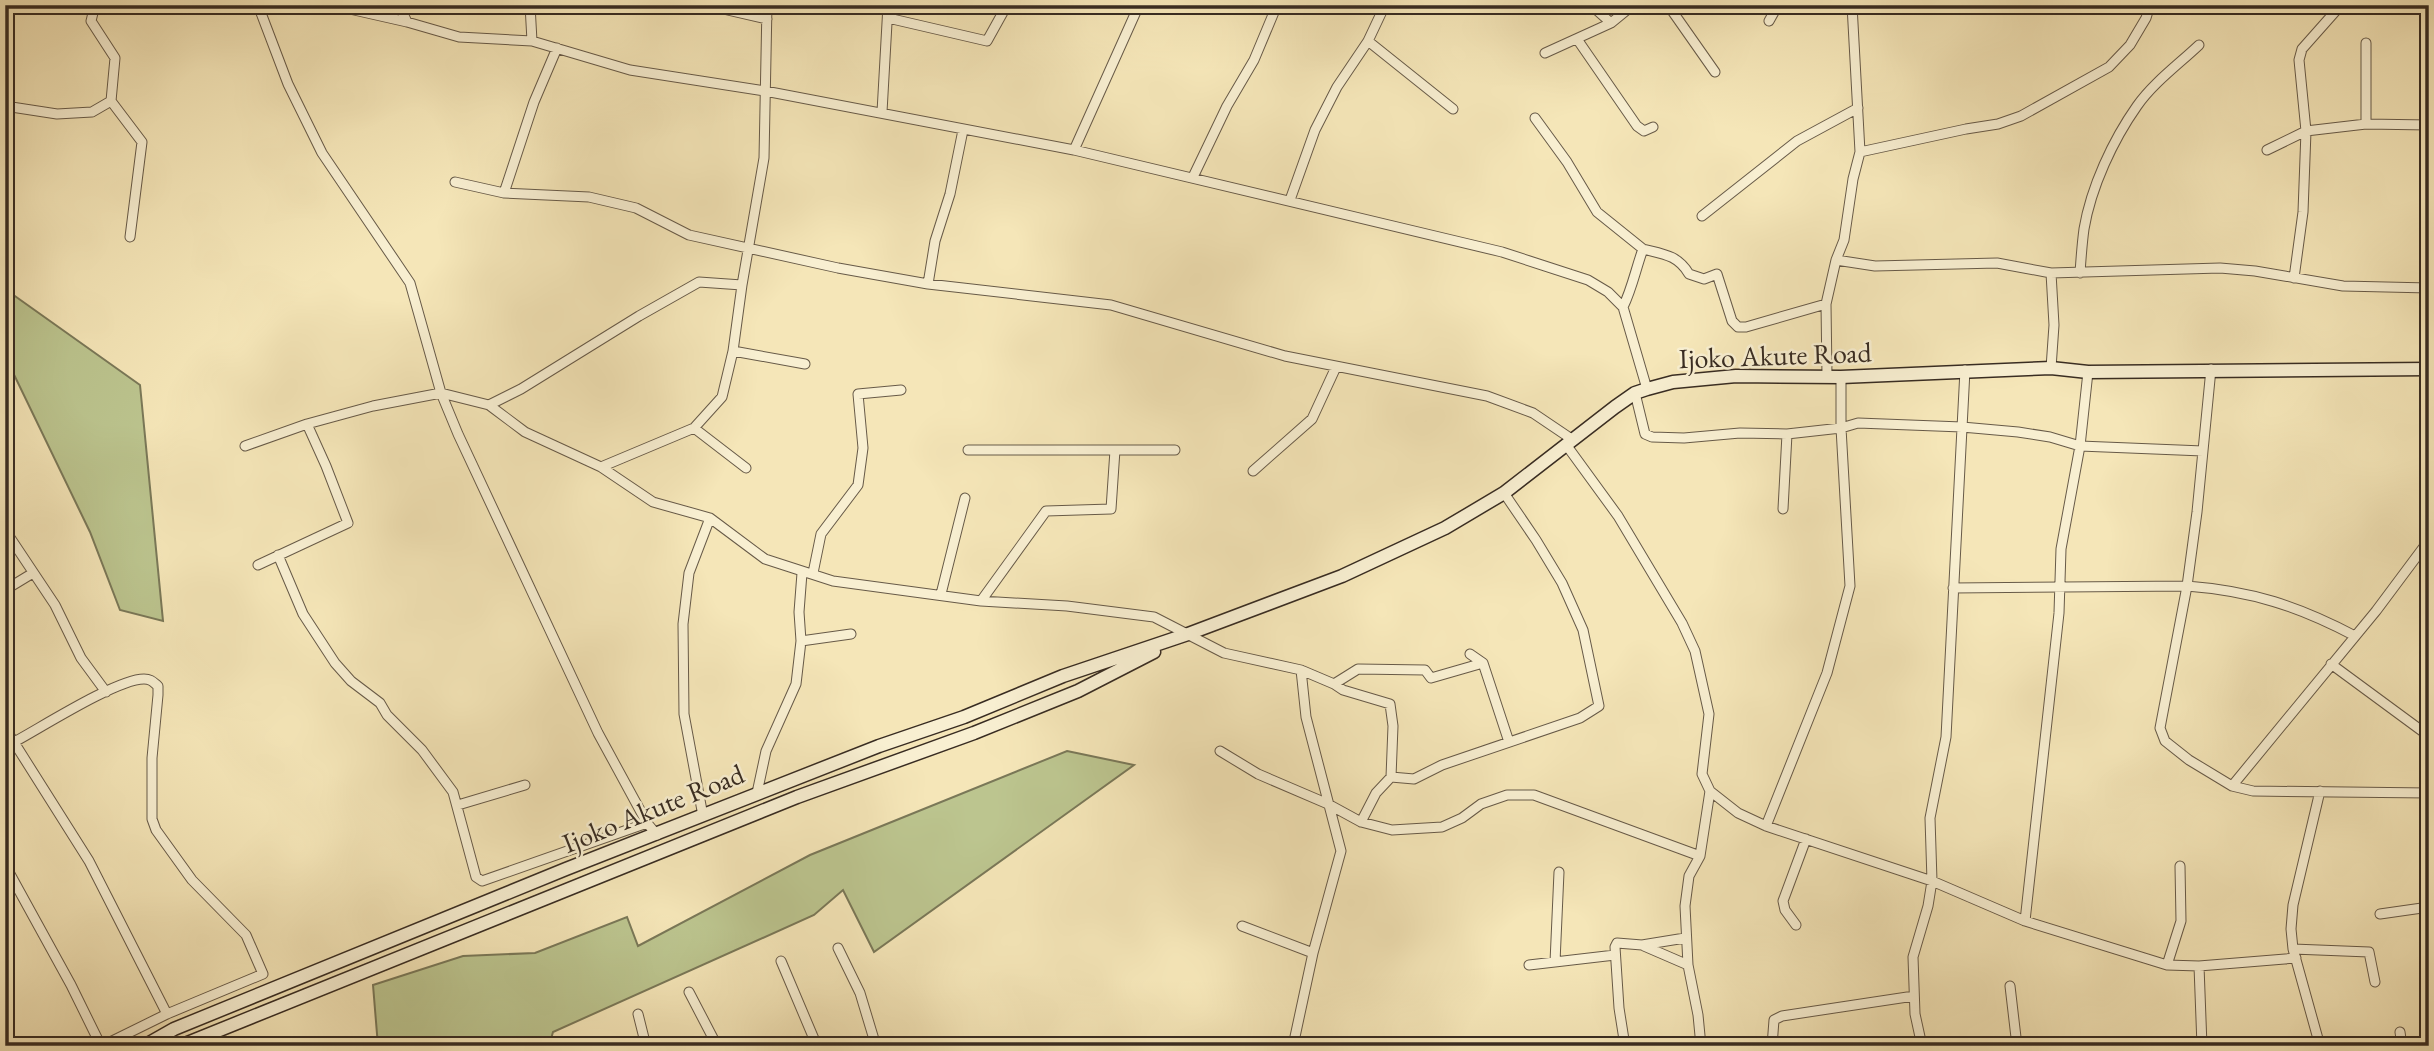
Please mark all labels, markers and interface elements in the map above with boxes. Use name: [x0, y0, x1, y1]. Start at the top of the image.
street label: Ijoko Akute Road: [1678, 334, 1873, 376]
street label: Ijoko Akute Road: [557, 755, 750, 861]

